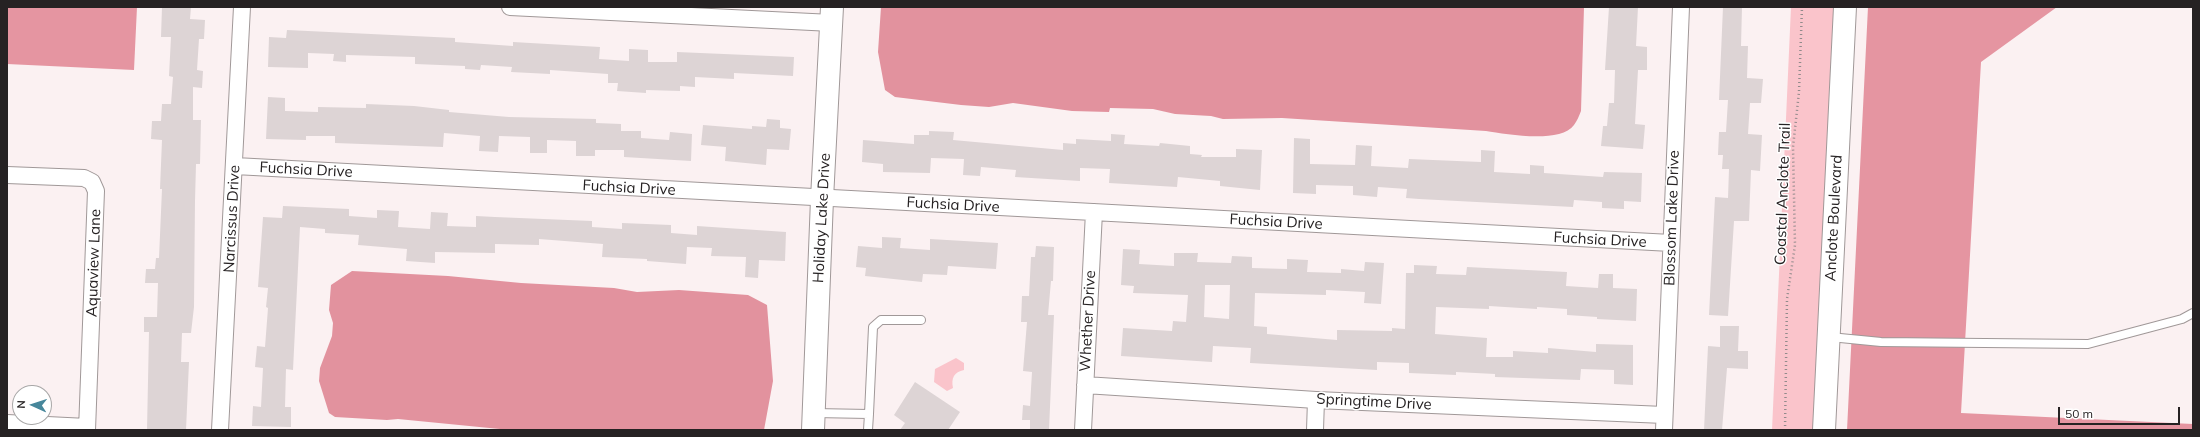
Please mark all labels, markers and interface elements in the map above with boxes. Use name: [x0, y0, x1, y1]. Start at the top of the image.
street label: Coastal Anclote Trail: [1772, 123, 1794, 265]
street label: Blossom Lake Drive: [1661, 150, 1683, 286]
street label: Holiday Lake Drive: [810, 153, 834, 283]
street label: Anclote Boulevard: [1822, 154, 1846, 282]
street label: Fuchsia Drive: [259, 159, 353, 181]
street label: Narcissus Drive: [220, 165, 244, 273]
street label: Fuchsia Drive: [582, 177, 676, 199]
street label: Fuchsia Drive: [906, 194, 1000, 216]
street label: Aquaview Lane: [83, 209, 105, 317]
street label: Fuchsia Drive: [1229, 211, 1323, 233]
street label: Fuchsia Drive: [1553, 229, 1647, 251]
street label: Whether Drive: [1076, 270, 1100, 372]
north arrow: [12, 385, 52, 425]
street label: Springtime Drive: [1316, 390, 1432, 414]
scale bar: [2060, 399, 2182, 425]
text: N: [14, 400, 28, 409]
text: 50 m: [2065, 406, 2093, 421]

